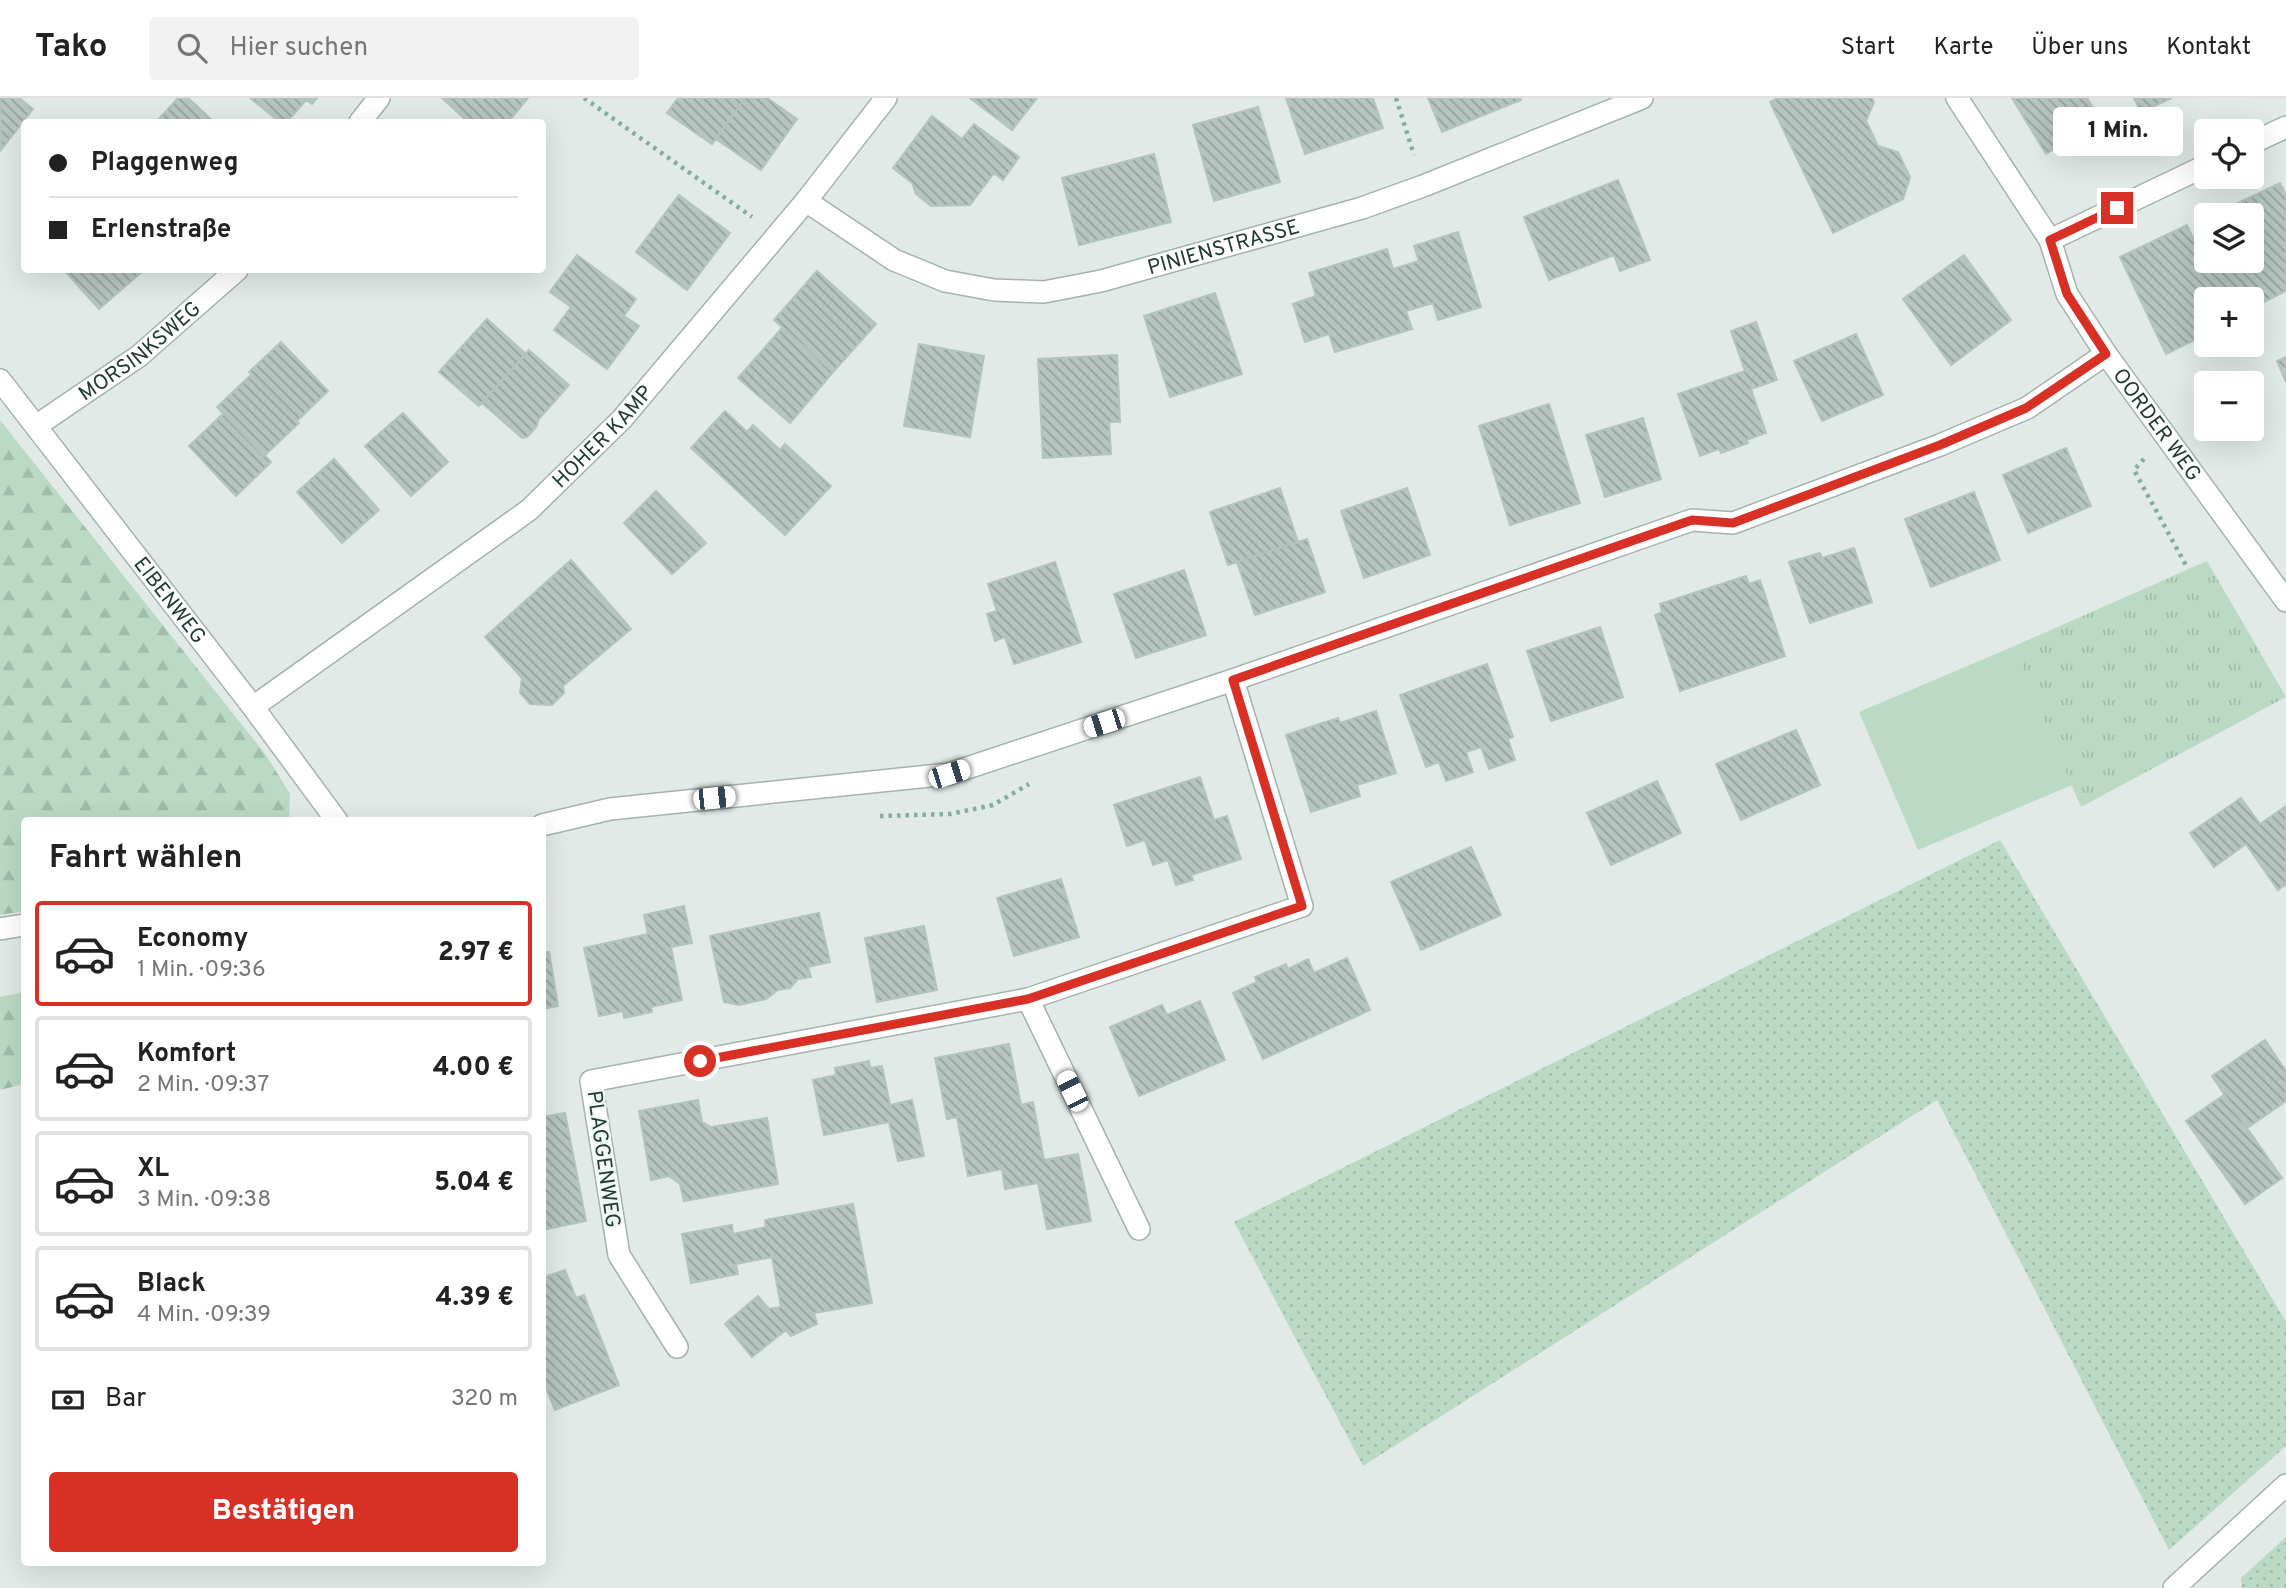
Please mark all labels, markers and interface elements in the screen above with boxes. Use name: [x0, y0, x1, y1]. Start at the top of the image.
search box: [149, 17, 639, 80]
text: Tako: [35, 27, 107, 69]
icon: search: [173, 29, 211, 67]
text: Hier suchen: [229, 32, 368, 65]
text: Start: [1841, 33, 1895, 63]
text: Karte: [1933, 33, 1993, 63]
text: Über uns: [2031, 33, 2128, 63]
text: Kontakt: [2166, 33, 2251, 63]
callout: 1 Min.: [2052, 106, 2182, 155]
text: 1 Min.: [2088, 117, 2148, 146]
map controls: [2194, 119, 2264, 441]
button: locate: [2194, 119, 2264, 189]
text: Plaggenweg: [91, 147, 238, 180]
route end: [2101, 192, 2133, 224]
button: layers: [2194, 203, 2264, 273]
text: Erlenstraße: [91, 214, 231, 247]
street label: PINIENSTRASSE: [1145, 214, 1303, 282]
button: +: [2194, 287, 2264, 357]
street label: MORSINKSWEG: [74, 296, 207, 408]
street label: OORDER WEG: [2106, 363, 2206, 487]
button: −: [2194, 371, 2264, 441]
street label: HOHER KAMP: [547, 380, 660, 495]
street label: EIBENWEG: [127, 552, 211, 650]
car: [1081, 707, 1128, 739]
car: [926, 758, 973, 790]
car: [693, 785, 736, 811]
text: Fahrt wählen: [49, 839, 242, 879]
icon: car: [53, 922, 116, 985]
text: Economy: [137, 923, 248, 956]
text: 2.97 €: [438, 937, 514, 970]
text: 1 Min. · 09:36: [137, 956, 266, 985]
icon: car: [53, 1037, 116, 1100]
text: Komfort: [137, 1038, 236, 1071]
route start: [684, 1045, 716, 1077]
text: 4.00 €: [433, 1052, 514, 1085]
car: [1054, 1068, 1091, 1114]
text: 2 Min. · 09:37: [137, 1071, 269, 1100]
street label: PLAGGENWEG: [580, 1089, 626, 1230]
icon: car: [53, 1152, 116, 1215]
text: XL: [137, 1153, 169, 1186]
text: 5.04 €: [434, 1167, 514, 1200]
text: 3 Min. · 09:38: [137, 1186, 271, 1215]
icon: car: [53, 1267, 116, 1330]
text: Black: [137, 1268, 206, 1301]
text: 4.39 €: [436, 1282, 514, 1315]
text: 4 Min. · 09:39: [137, 1301, 271, 1330]
icon: cash: [49, 1381, 87, 1419]
text: Bar: [105, 1383, 146, 1416]
text: 320 m: [451, 1385, 518, 1414]
button: Bestätigen: [49, 1472, 518, 1552]

